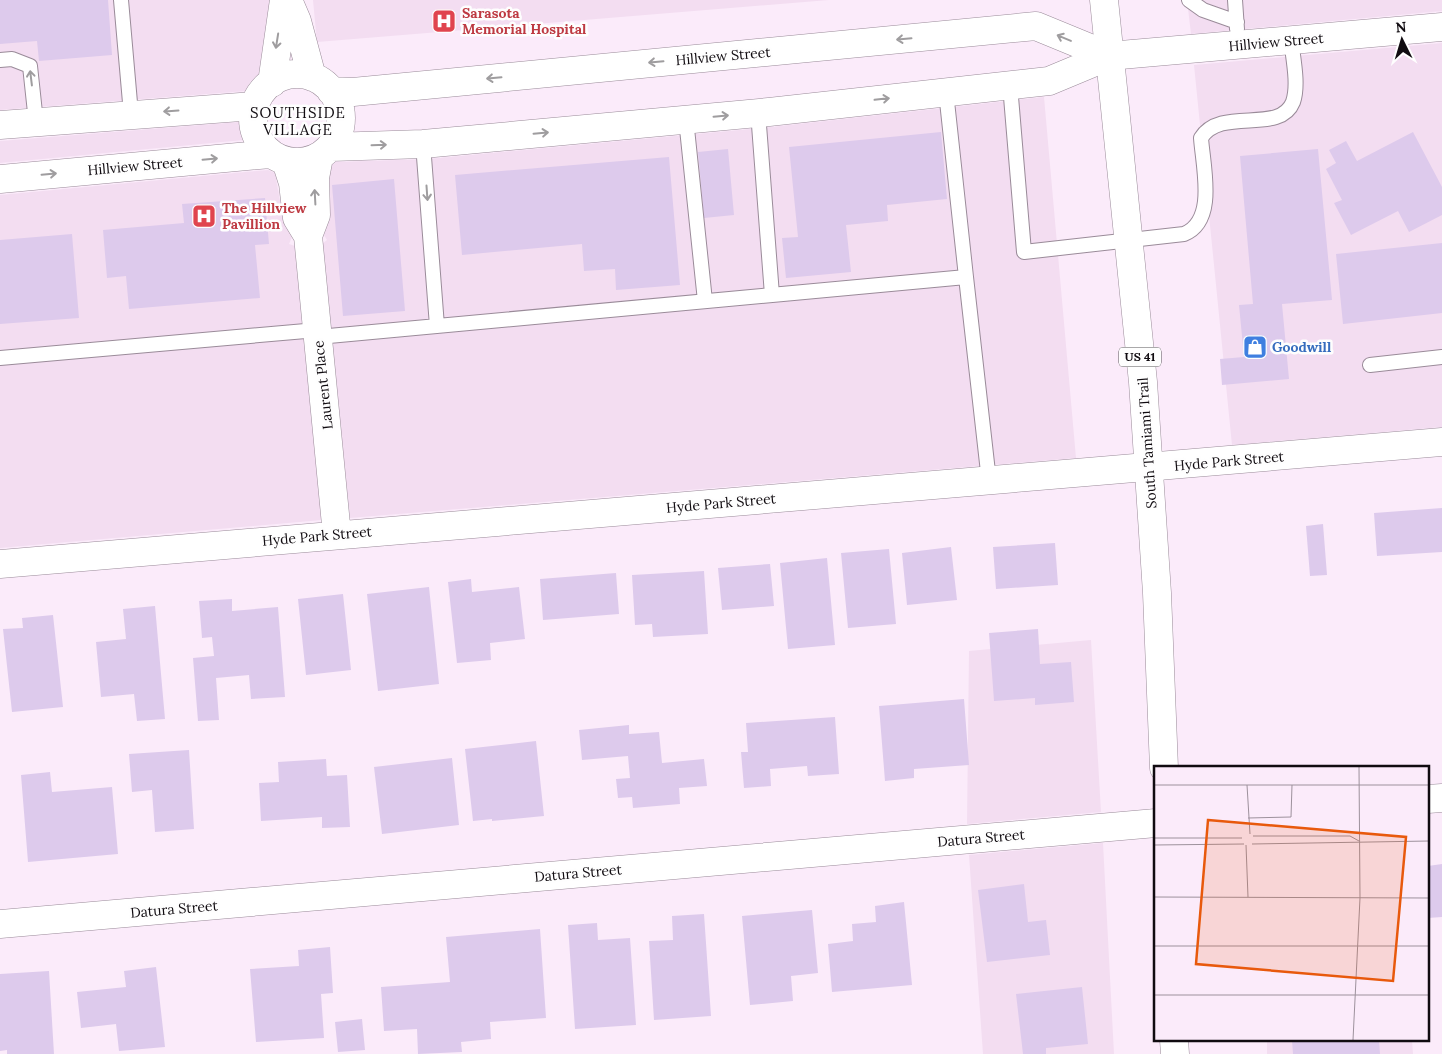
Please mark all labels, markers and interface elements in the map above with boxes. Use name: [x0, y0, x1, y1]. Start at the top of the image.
place label: Sarasota Memorial Hospital: [462, 4, 587, 38]
hospital icon: Sarasota Memorial Hospital: [431, 8, 457, 34]
north arrow: [1377, 15, 1427, 65]
text: N: [1395, 18, 1407, 36]
street label: Hillview Street: [1228, 29, 1325, 55]
one-way arrow: [1057, 32, 1072, 42]
one-way arrow: [272, 33, 282, 49]
one-way arrow: [897, 34, 913, 43]
street label: Hillview Street: [675, 43, 772, 69]
one-way arrow: [648, 57, 664, 67]
one-way arrow: [26, 70, 36, 86]
one-way arrow: [486, 73, 502, 82]
one-way arrow: [874, 94, 890, 104]
district label: SOUTHSIDE VILLAGE: [250, 103, 346, 139]
one-way arrow: [163, 107, 179, 116]
one-way arrow: [712, 111, 728, 121]
one-way arrow: [533, 128, 549, 138]
one-way arrow: [371, 141, 387, 150]
street label: Hillview Street: [87, 153, 184, 179]
one-way arrow: [202, 154, 218, 164]
one-way arrow: [40, 170, 56, 179]
one-way arrow: [422, 184, 431, 200]
one-way arrow: [311, 189, 320, 205]
place label: The Hillview Pavillion: [222, 199, 307, 233]
hospital icon: The Hillview Pavillion: [191, 203, 217, 229]
shop icon: Goodwill: [1242, 334, 1268, 360]
place label: Goodwill: [1272, 338, 1332, 356]
street label: Laurent Place: [309, 339, 337, 430]
road number: US 41: [1119, 348, 1161, 367]
street label: South Tamiami Trail: [1133, 377, 1161, 509]
street label: Hyde Park Street: [1173, 447, 1285, 475]
street label: Hyde Park Street: [665, 489, 777, 517]
street label: Hyde Park Street: [261, 522, 373, 550]
inset map: [1154, 766, 1430, 1042]
street label: Datura Street: [936, 825, 1026, 851]
street label: Datura Street: [533, 860, 623, 886]
street label: Datura Street: [129, 896, 219, 922]

